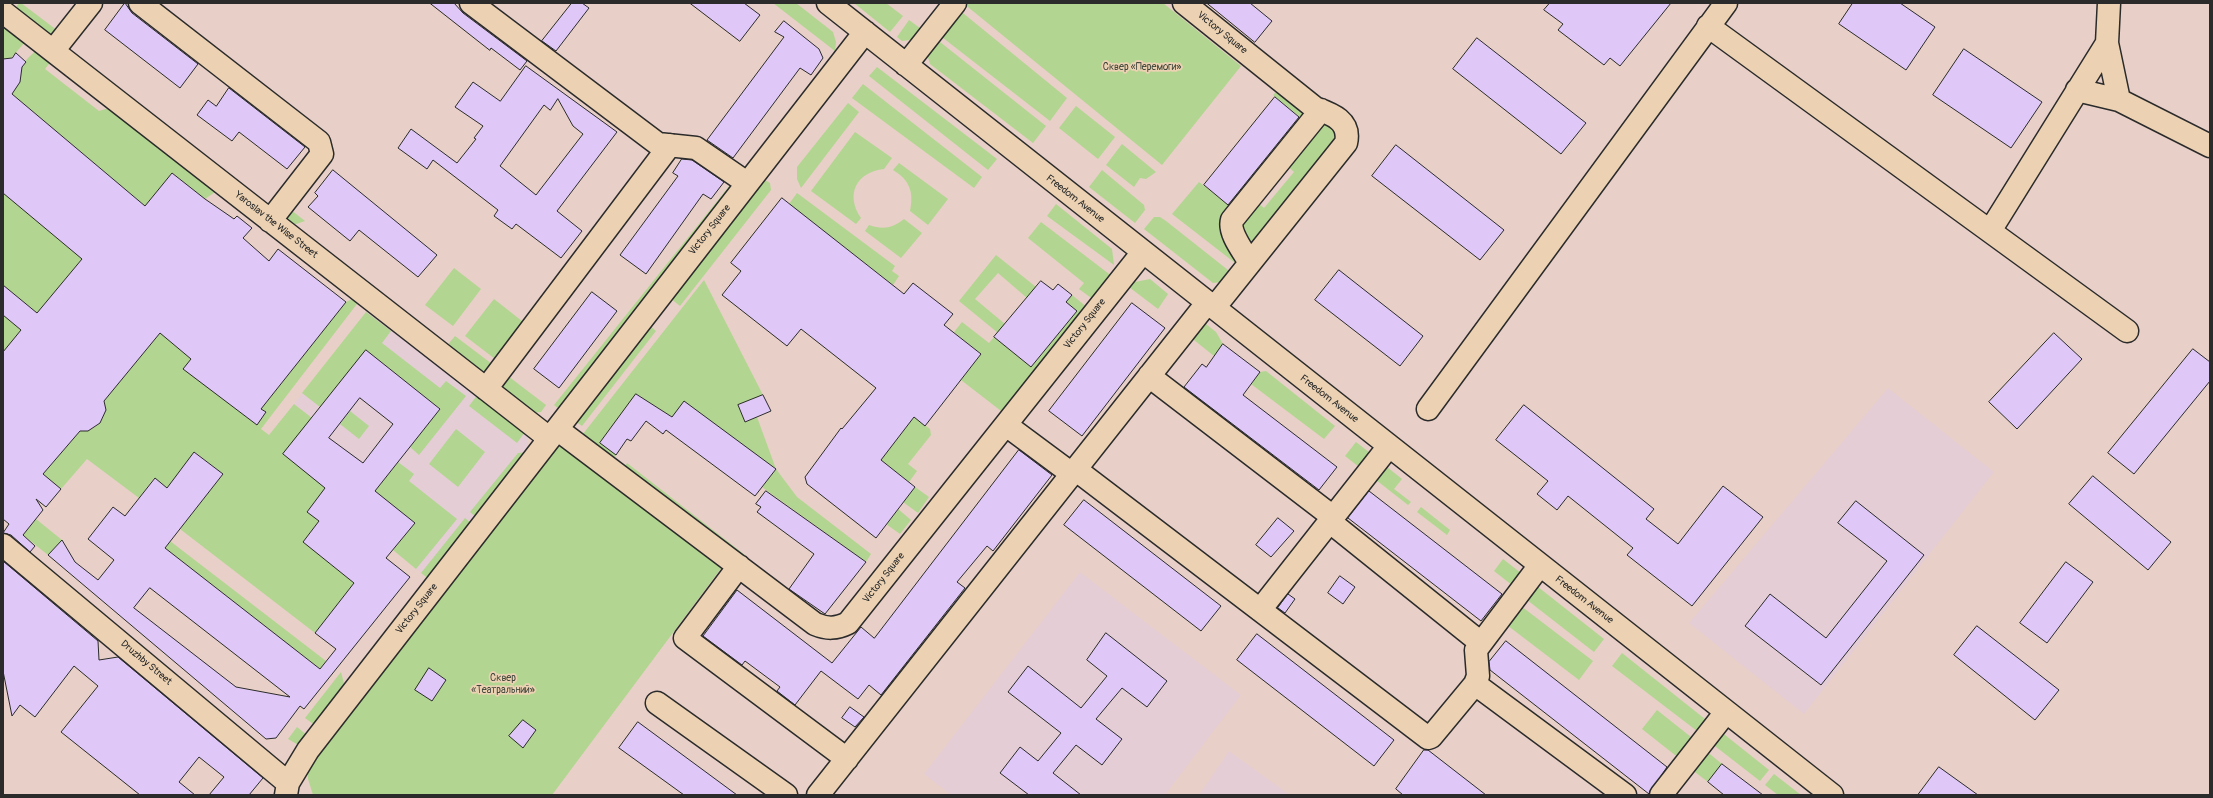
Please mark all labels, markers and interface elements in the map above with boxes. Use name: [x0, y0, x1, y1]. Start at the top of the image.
street label: Victory Square: [1195, 9, 1249, 57]
park label: Сквер «Перемоги»: [1103, 61, 1181, 73]
street label: Freedom Avenue: [1043, 172, 1107, 226]
street label: Yaroslav the Wise Street: [232, 189, 320, 261]
street label: Victory Square: [687, 202, 733, 258]
street label: Victory Square: [1062, 296, 1108, 352]
street label: Freedom Avenue: [1297, 372, 1361, 426]
street label: Victory Square: [861, 550, 907, 606]
street label: Freedom Avenue: [1552, 573, 1616, 627]
street label: Victory Square: [394, 581, 440, 637]
street label: Druzhby Street: [118, 638, 174, 688]
park label: Сквер «Театральний»: [471, 672, 535, 696]

